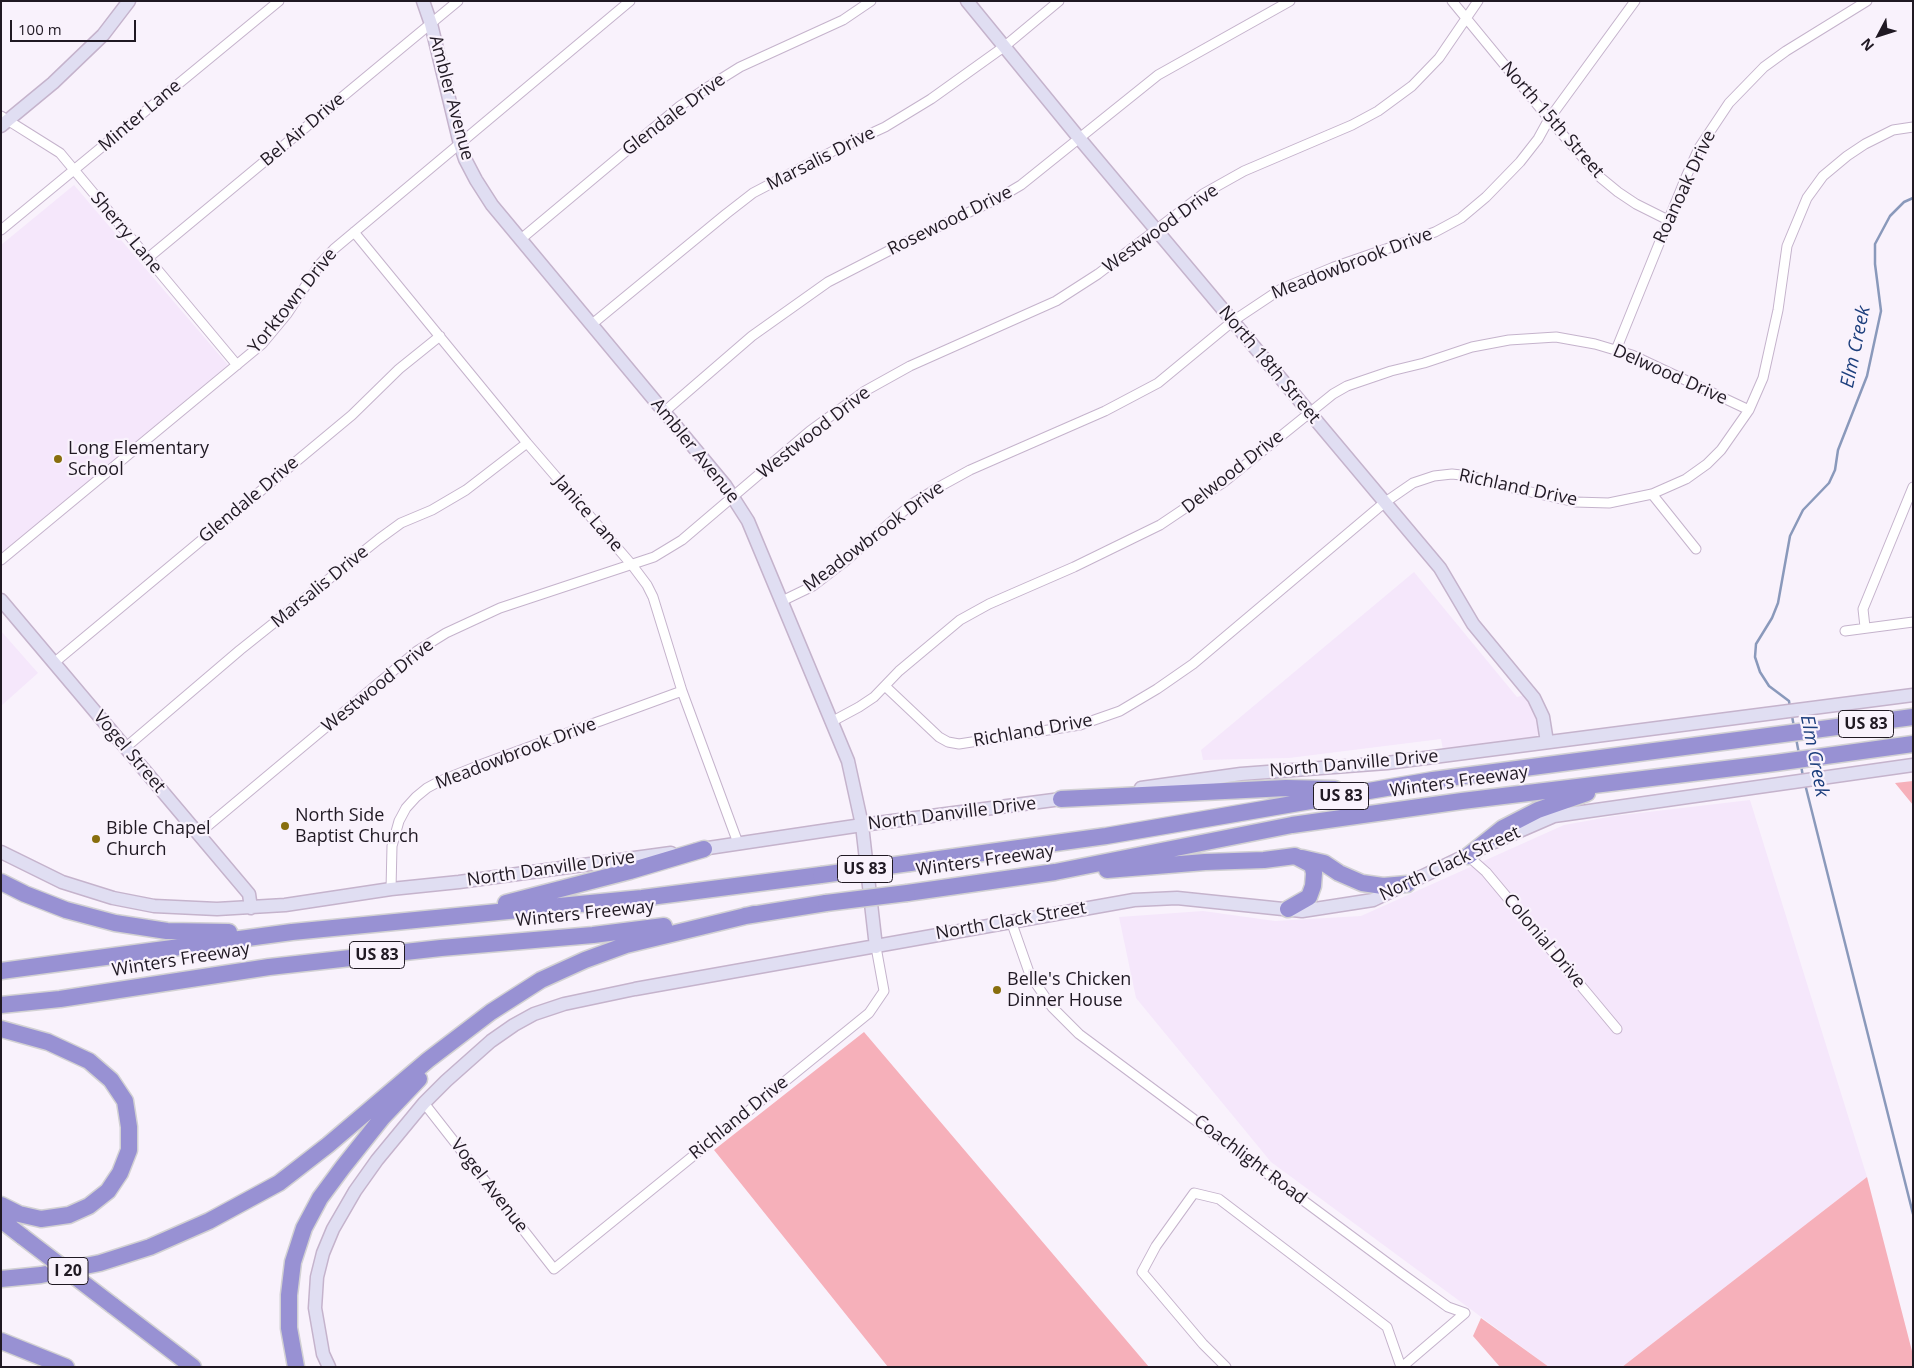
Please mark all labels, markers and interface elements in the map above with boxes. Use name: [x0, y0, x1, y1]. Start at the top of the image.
scale bar: [12, 10, 139, 42]
north arrow: [1854, 10, 1904, 60]
text: 100 m: [18, 19, 62, 39]
street label: Ambler Avenue: [424, 33, 478, 163]
text: N: [1856, 34, 1878, 55]
street label: North 15th Street: [1496, 57, 1608, 183]
street label: Glendale Drive: [618, 69, 730, 161]
street label: Minter Lane: [94, 75, 186, 157]
street label: Bel Air Drive: [257, 89, 349, 171]
street label: Marsalis Drive: [763, 122, 879, 196]
street label: Roanoak Drive: [1649, 127, 1721, 247]
street label: Westwood Drive: [1099, 180, 1223, 278]
street label: Rosewood Drive: [884, 181, 1016, 261]
street label: Sherry Lane: [86, 188, 166, 278]
street label: Meadowbrook Drive: [1269, 223, 1435, 305]
street label: Yorktown Drive: [244, 244, 342, 358]
street label: North 18th Street: [1214, 302, 1324, 428]
water label: Elm Creek: [1836, 304, 1876, 390]
street label: Delwood Drive: [1609, 340, 1731, 410]
street label: Westwood Drive: [753, 382, 875, 484]
street label: Ambler Avenue: [646, 394, 744, 508]
street label: Delwood Drive: [1178, 426, 1288, 518]
place label: Long Elementary School: [68, 438, 209, 480]
street label: Glendale Drive: [195, 452, 303, 548]
marker: Long Elementary School: [52, 453, 64, 465]
street label: Richland Drive: [1457, 465, 1579, 511]
street label: Janice Lane: [549, 471, 627, 557]
street label: Meadowbrook Drive: [799, 477, 949, 597]
street label: Marsalis Drive: [267, 541, 373, 633]
street label: Westwood Drive: [318, 634, 438, 738]
street label: Vogel Street: [88, 706, 170, 798]
street label: Richland Drive: [972, 710, 1094, 752]
road number: US 83: [1838, 711, 1894, 738]
street label: Meadowbrook Drive: [433, 713, 599, 795]
water label: Elm Creek: [1795, 713, 1833, 799]
street label: North Danville Drive: [1269, 746, 1439, 782]
street label: Winters Freeway: [1389, 762, 1529, 802]
road number: US 83: [1314, 782, 1368, 809]
street label: North Danville Drive: [867, 793, 1037, 835]
place label: North Side Baptist Church: [295, 805, 419, 848]
place label: Bible Chapel Church: [106, 818, 211, 861]
marker: North Side Baptist Church: [279, 820, 291, 832]
street label: North Clack Street: [1376, 822, 1524, 906]
marker: Bible Chapel Church: [90, 833, 102, 845]
street label: Winters Freeway: [915, 841, 1055, 881]
street label: North Danville Drive: [466, 847, 636, 891]
road number: US 83: [838, 856, 892, 882]
street label: Colonial Drive: [1498, 889, 1590, 993]
street label: Winters Freeway: [515, 896, 655, 932]
street label: North Clack Street: [934, 897, 1088, 945]
street label: Winters Freeway: [111, 938, 251, 982]
road number: US 83: [350, 942, 404, 968]
place label: Belle's Chicken Dinner House: [1007, 969, 1131, 1012]
marker: Belle's Chicken Dinner House: [991, 984, 1003, 996]
street label: Richland Drive: [685, 1072, 793, 1164]
street label: Coachlight Road: [1189, 1111, 1311, 1209]
street label: Vogel Avenue: [446, 1135, 532, 1237]
road number: I 20: [48, 1258, 88, 1284]

